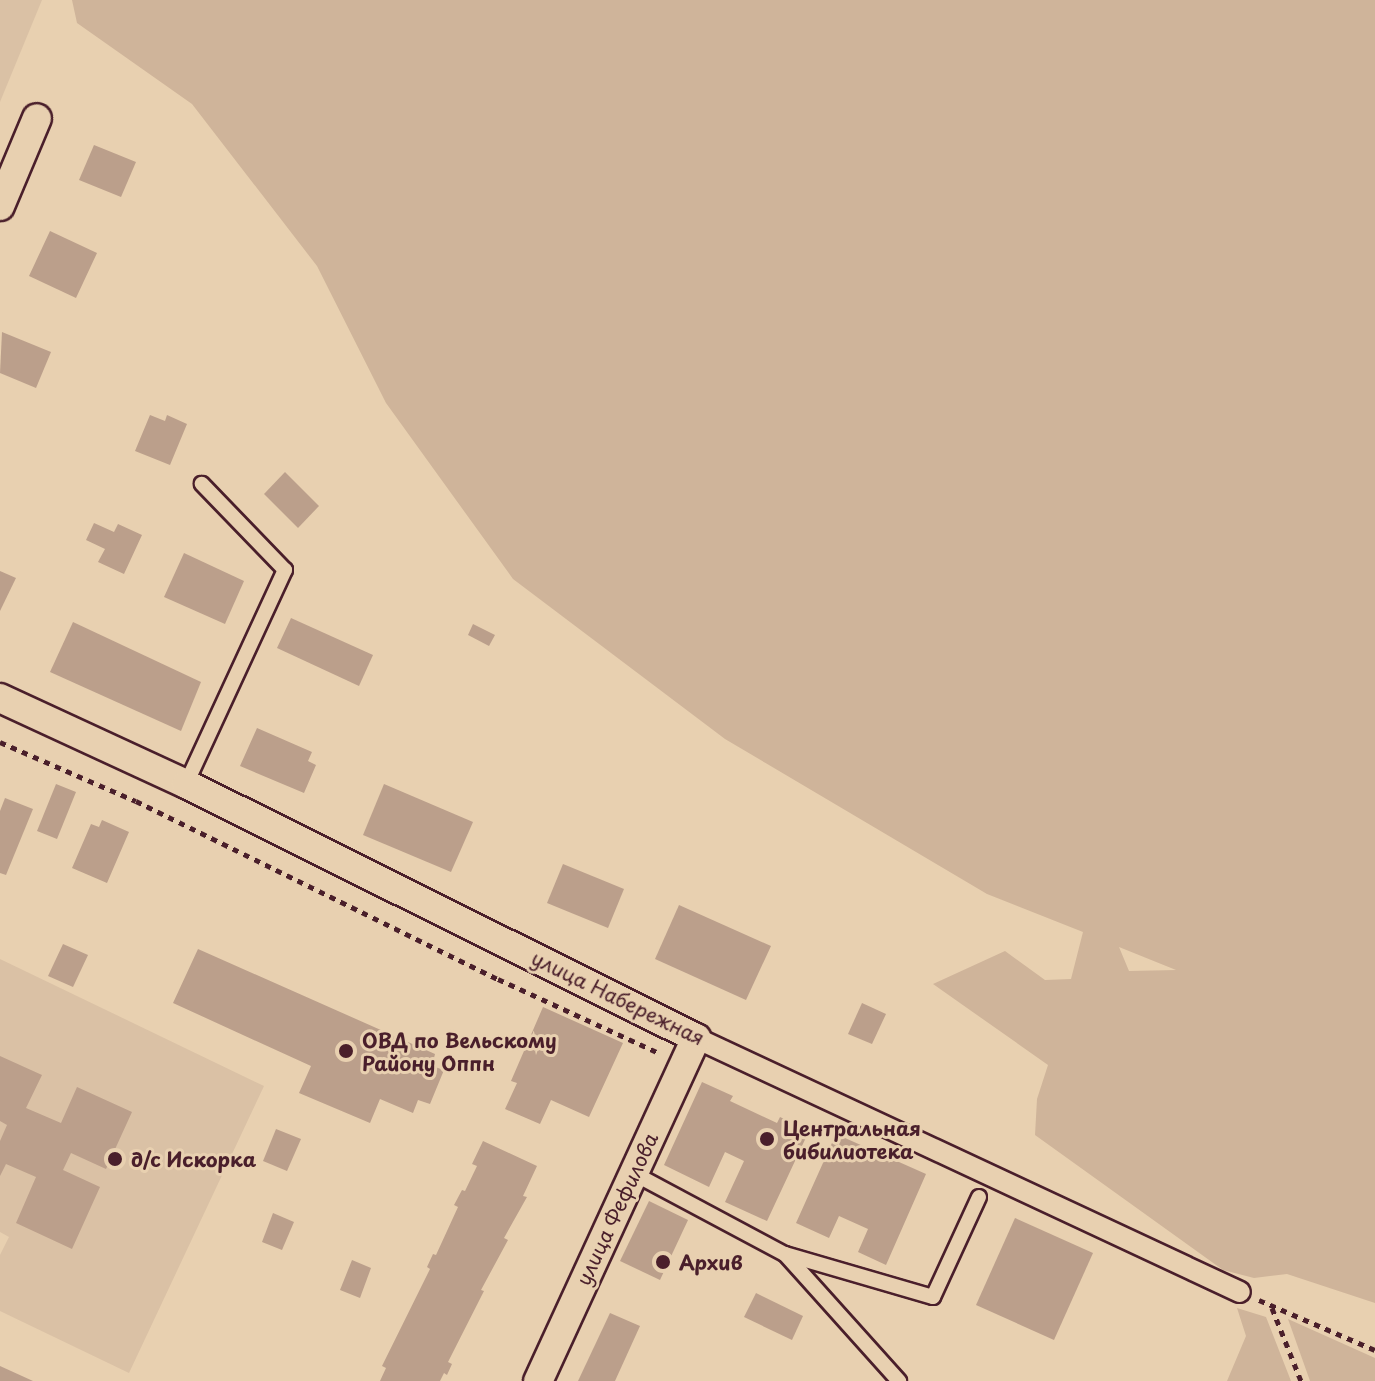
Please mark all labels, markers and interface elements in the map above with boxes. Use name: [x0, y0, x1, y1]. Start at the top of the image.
street label: улица Набережная: [527, 946, 709, 1050]
place label: ОВД по Вельскому Району Оппн: [362, 1028, 558, 1075]
marker: ОВД по Вельскому Району Оппн: [337, 1042, 355, 1060]
place label: Центральная бибилиотека: [783, 1116, 921, 1163]
street label: улица Фефилова: [571, 1128, 663, 1290]
marker: Центральная бибилиотека: [758, 1130, 776, 1148]
place label: д/с Искорка: [131, 1147, 257, 1171]
marker: д/с Искорка: [106, 1150, 124, 1168]
place label: Архив: [679, 1250, 743, 1274]
marker: Архив: [654, 1253, 672, 1271]

